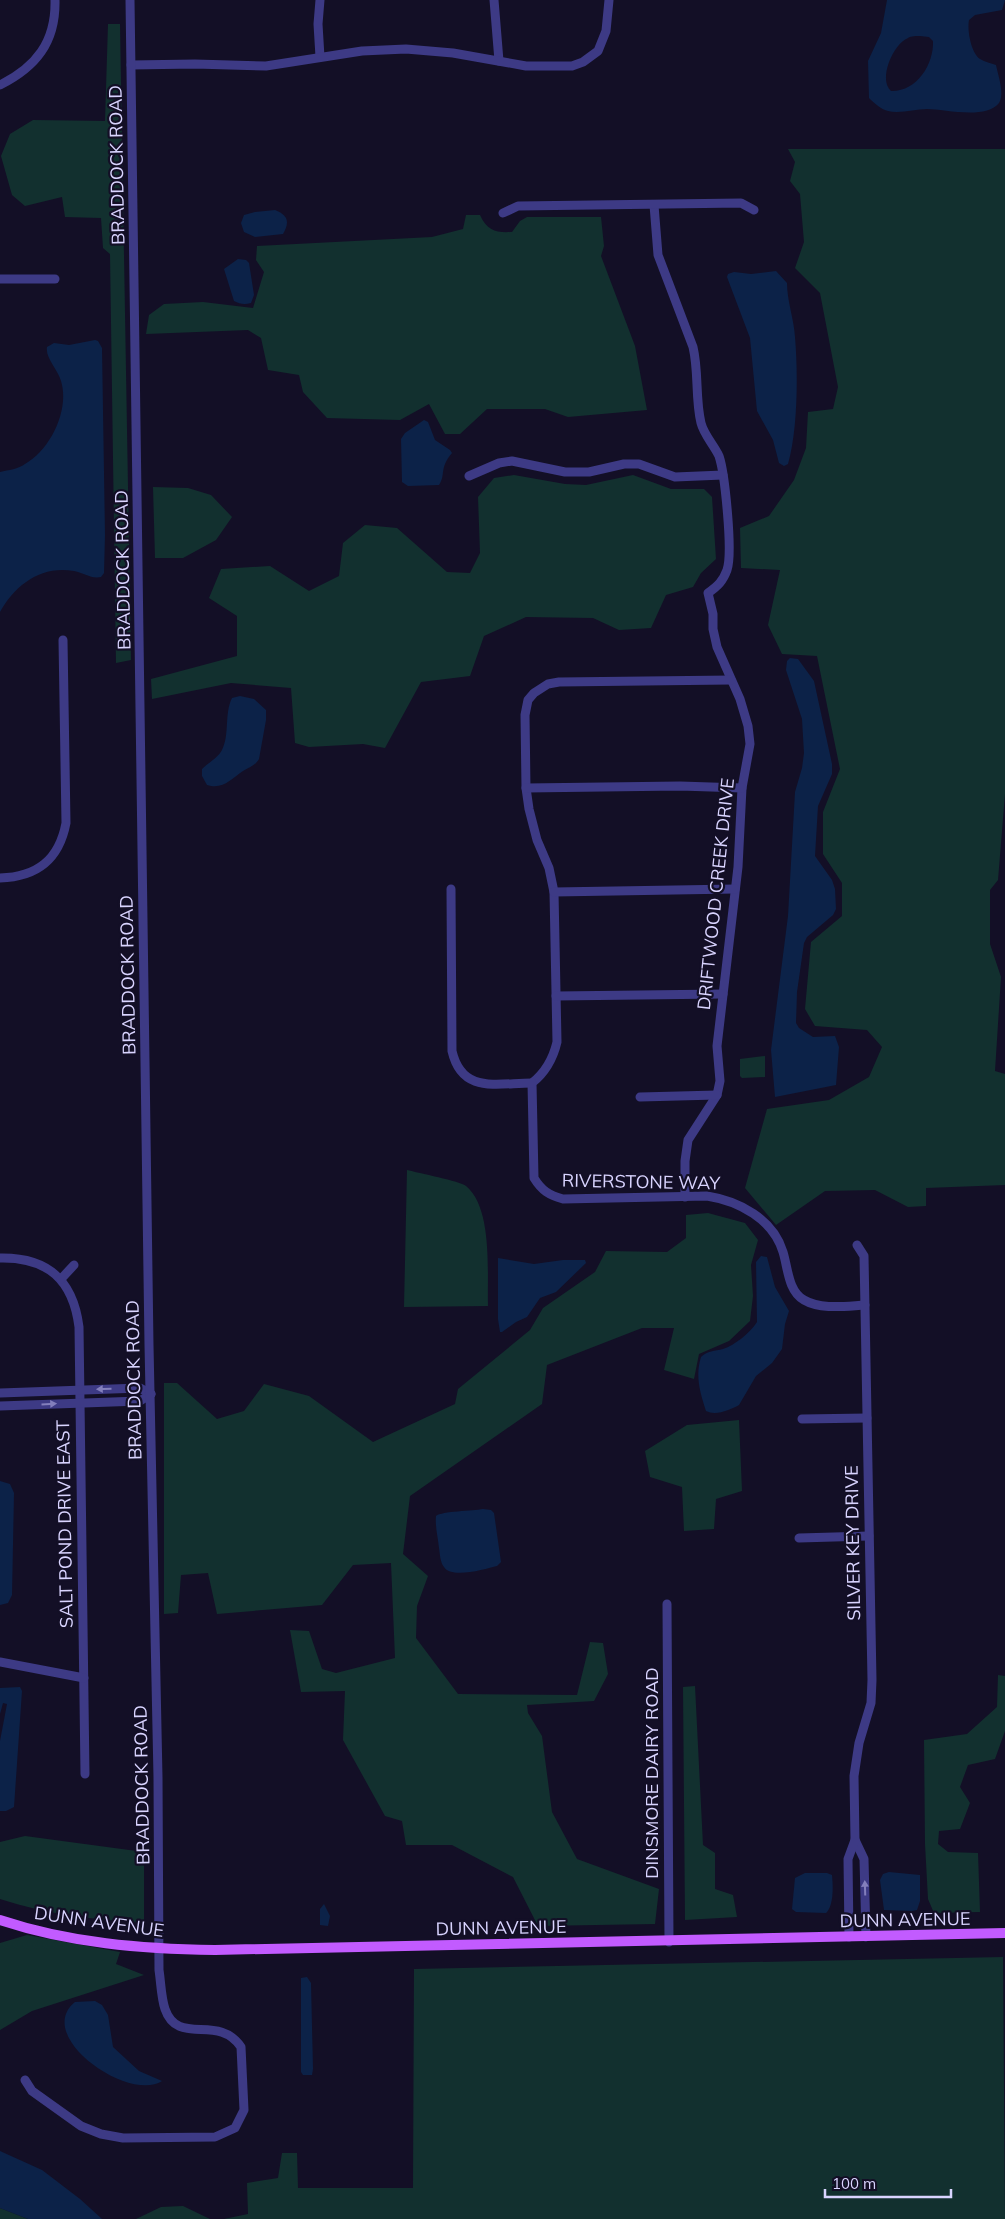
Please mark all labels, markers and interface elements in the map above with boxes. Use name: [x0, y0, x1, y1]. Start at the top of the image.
street label: BRADDOCK ROAD: [104, 85, 129, 245]
street label: BRADDOCK ROAD: [110, 490, 135, 650]
street label: DRIFTWOOD CREEK DRIVE: [692, 777, 739, 1011]
street label: BRADDOCK ROAD: [115, 895, 140, 1055]
street label: RIVERSTONE WAY: [562, 1169, 721, 1194]
street label: BRADDOCK ROAD: [121, 1300, 146, 1460]
one-way arrow: [95, 1385, 111, 1393]
one-way arrow: [41, 1400, 57, 1408]
street label: SALT POND DRIVE EAST: [51, 1420, 78, 1628]
street label: SILVER KEY DRIVE: [840, 1465, 865, 1621]
street label: DINSMORE DAIRY ROAD: [640, 1667, 663, 1879]
street label: BRADDOCK ROAD: [129, 1705, 154, 1865]
one-way arrow: [860, 1880, 868, 1896]
street label: DUNN AVENUE: [33, 1901, 165, 1942]
street label: DUNN AVENUE: [839, 1907, 971, 1932]
street label: DUNN AVENUE: [435, 1915, 567, 1940]
scale bar: [825, 2166, 951, 2198]
text: 100 m: [832, 2174, 876, 2193]

